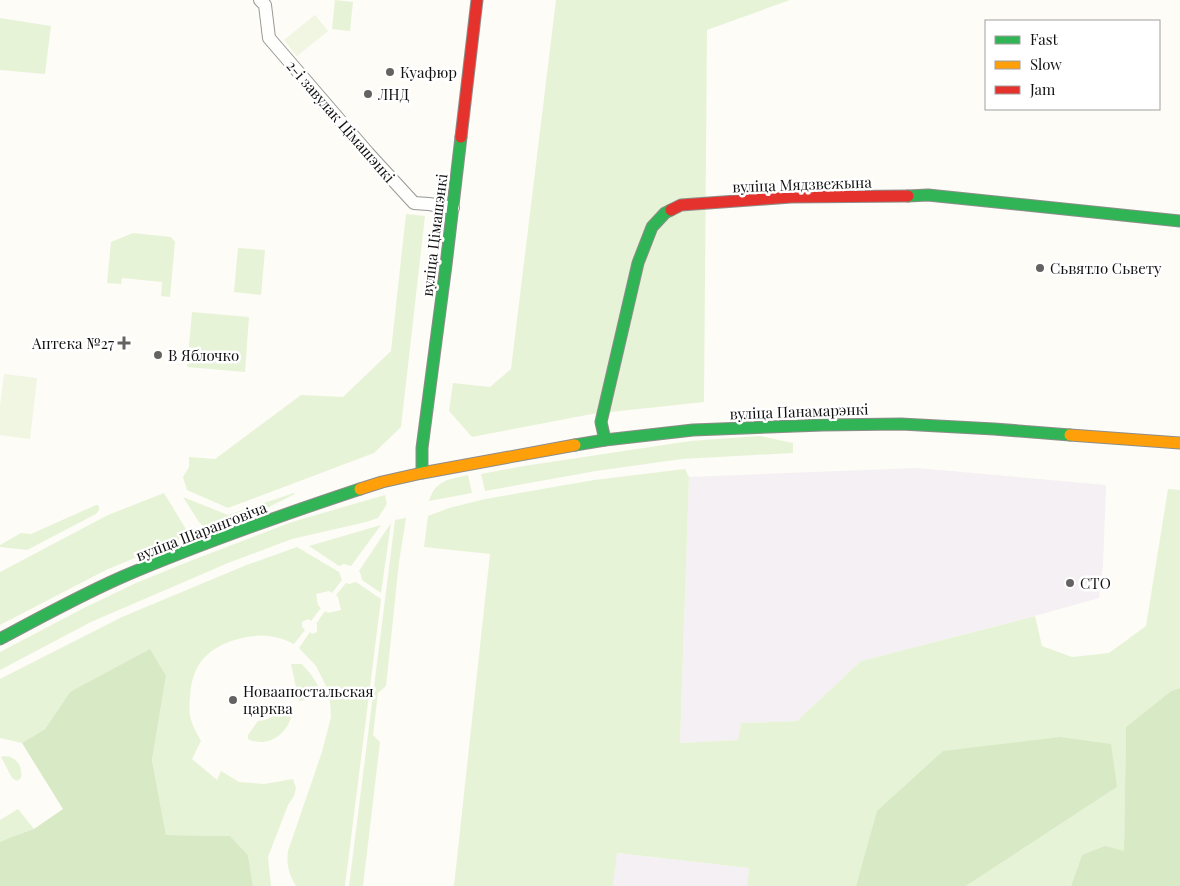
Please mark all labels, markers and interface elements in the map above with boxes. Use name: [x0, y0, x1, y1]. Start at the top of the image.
legend: [985, 20, 1160, 110]
text: Fast: [1030, 29, 1059, 49]
text: Slow: [1030, 54, 1062, 74]
street label: 2-і завулак Цімашэнкі: [282, 56, 400, 187]
place label: Куафюр: [400, 62, 457, 82]
marker: Куафюр: [384, 66, 396, 78]
text: Jam: [1029, 79, 1056, 99]
place label: ЛНД: [377, 84, 410, 104]
marker: ЛНД: [362, 88, 374, 100]
street label: вуліца Цімашэнкі: [417, 172, 452, 298]
street label: вуліца Мядзвежына: [732, 172, 873, 196]
place label: Сьвятло Сьвету: [1050, 258, 1162, 278]
marker: Сьвятло Сьвету: [1034, 262, 1046, 274]
place label: Аптека №27: [31, 333, 114, 353]
marker: Аптека №27: [118, 337, 130, 349]
place label: В Яблочко: [168, 345, 239, 365]
marker: В Яблочко: [152, 349, 164, 361]
street label: вуліца Панамарэнкі: [729, 399, 869, 423]
street label: вуліца Шаранговіча: [133, 497, 270, 565]
place label: СТО: [1080, 573, 1111, 593]
marker: СТО: [1064, 577, 1076, 589]
place label: Новаапостальская царква: [243, 681, 374, 718]
marker: Новаапостальская царква: [227, 694, 239, 706]

